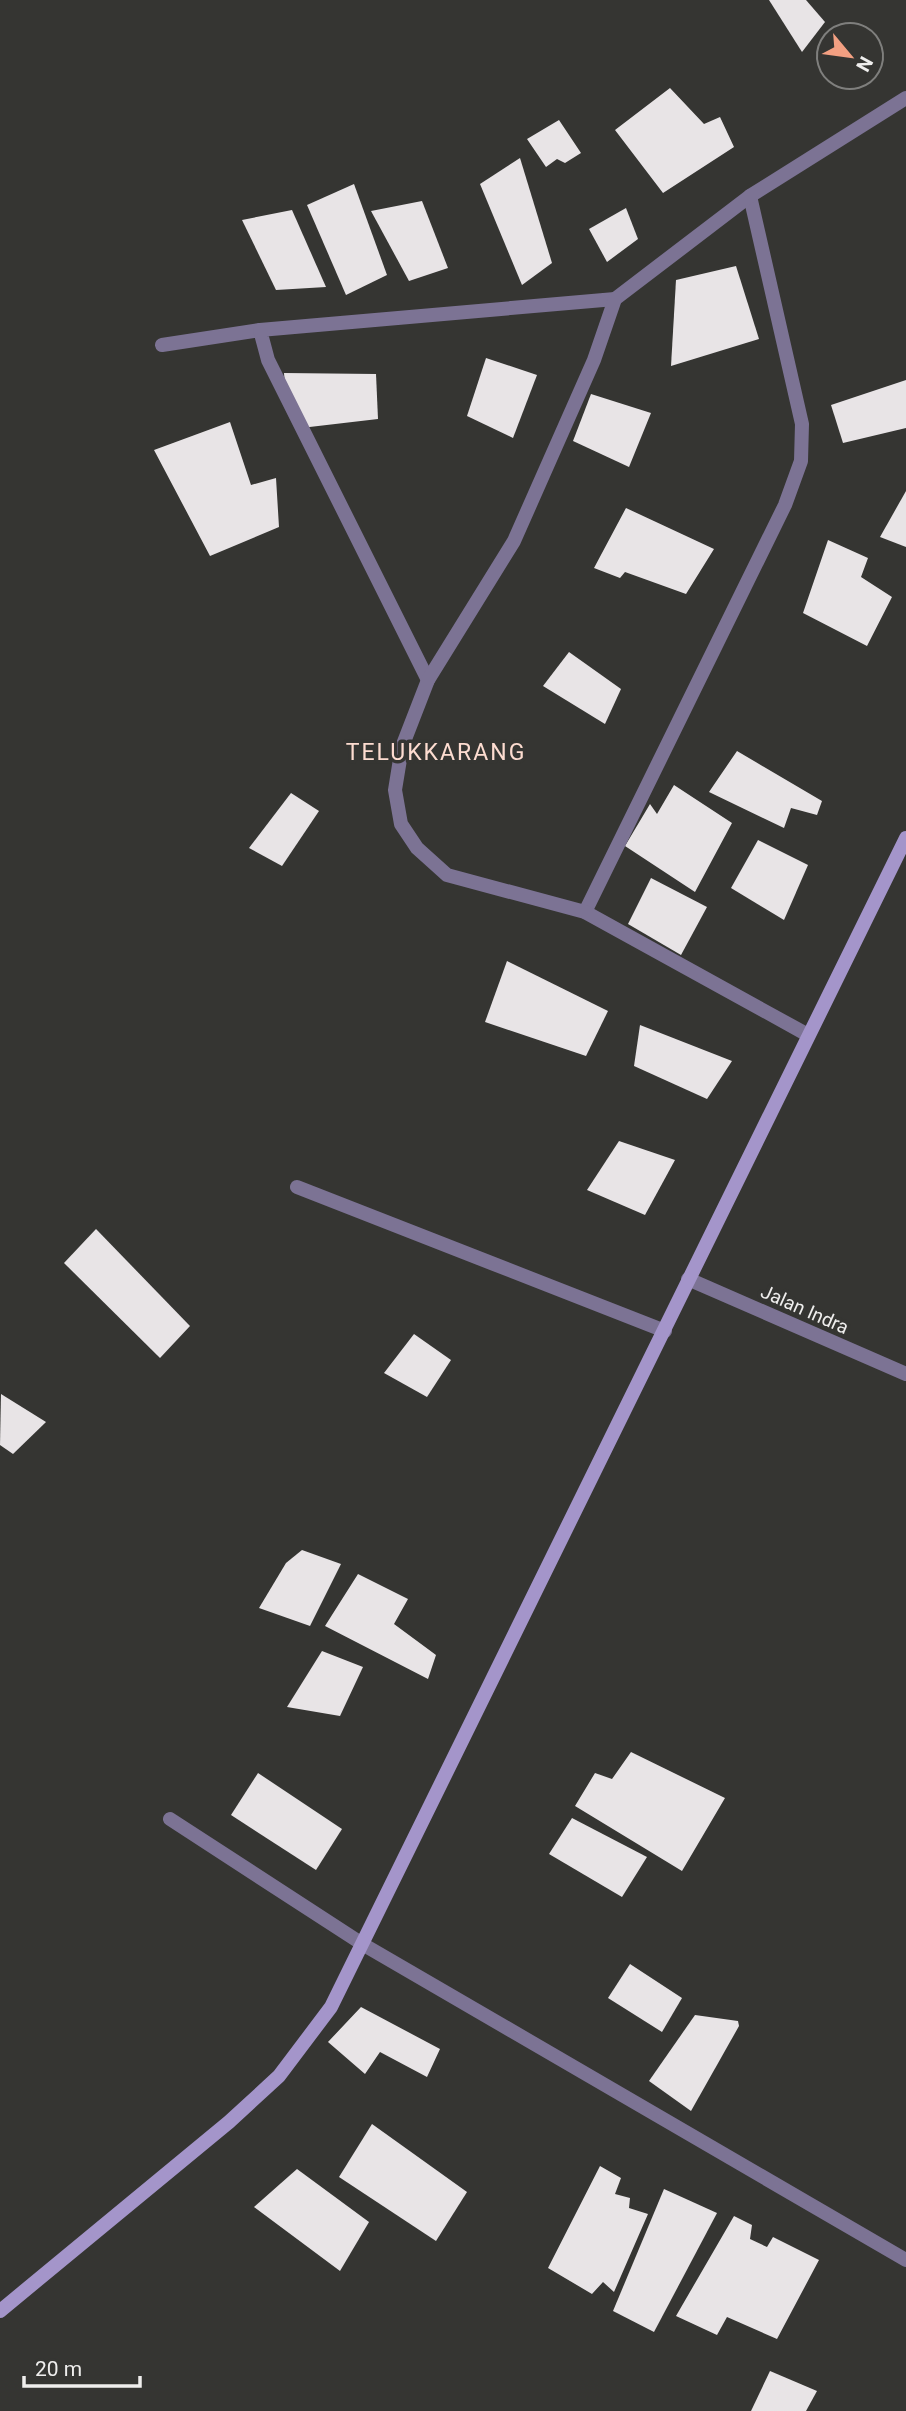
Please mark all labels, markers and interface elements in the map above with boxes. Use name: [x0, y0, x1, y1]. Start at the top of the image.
north arrow: [815, 21, 885, 91]
text: N: [851, 53, 878, 75]
district label: TELUKKARANG: [346, 739, 526, 766]
street label: Jalan Indra: [757, 1280, 852, 1339]
scale bar: [24, 2344, 140, 2388]
text: 20 m: [35, 2357, 82, 2381]

